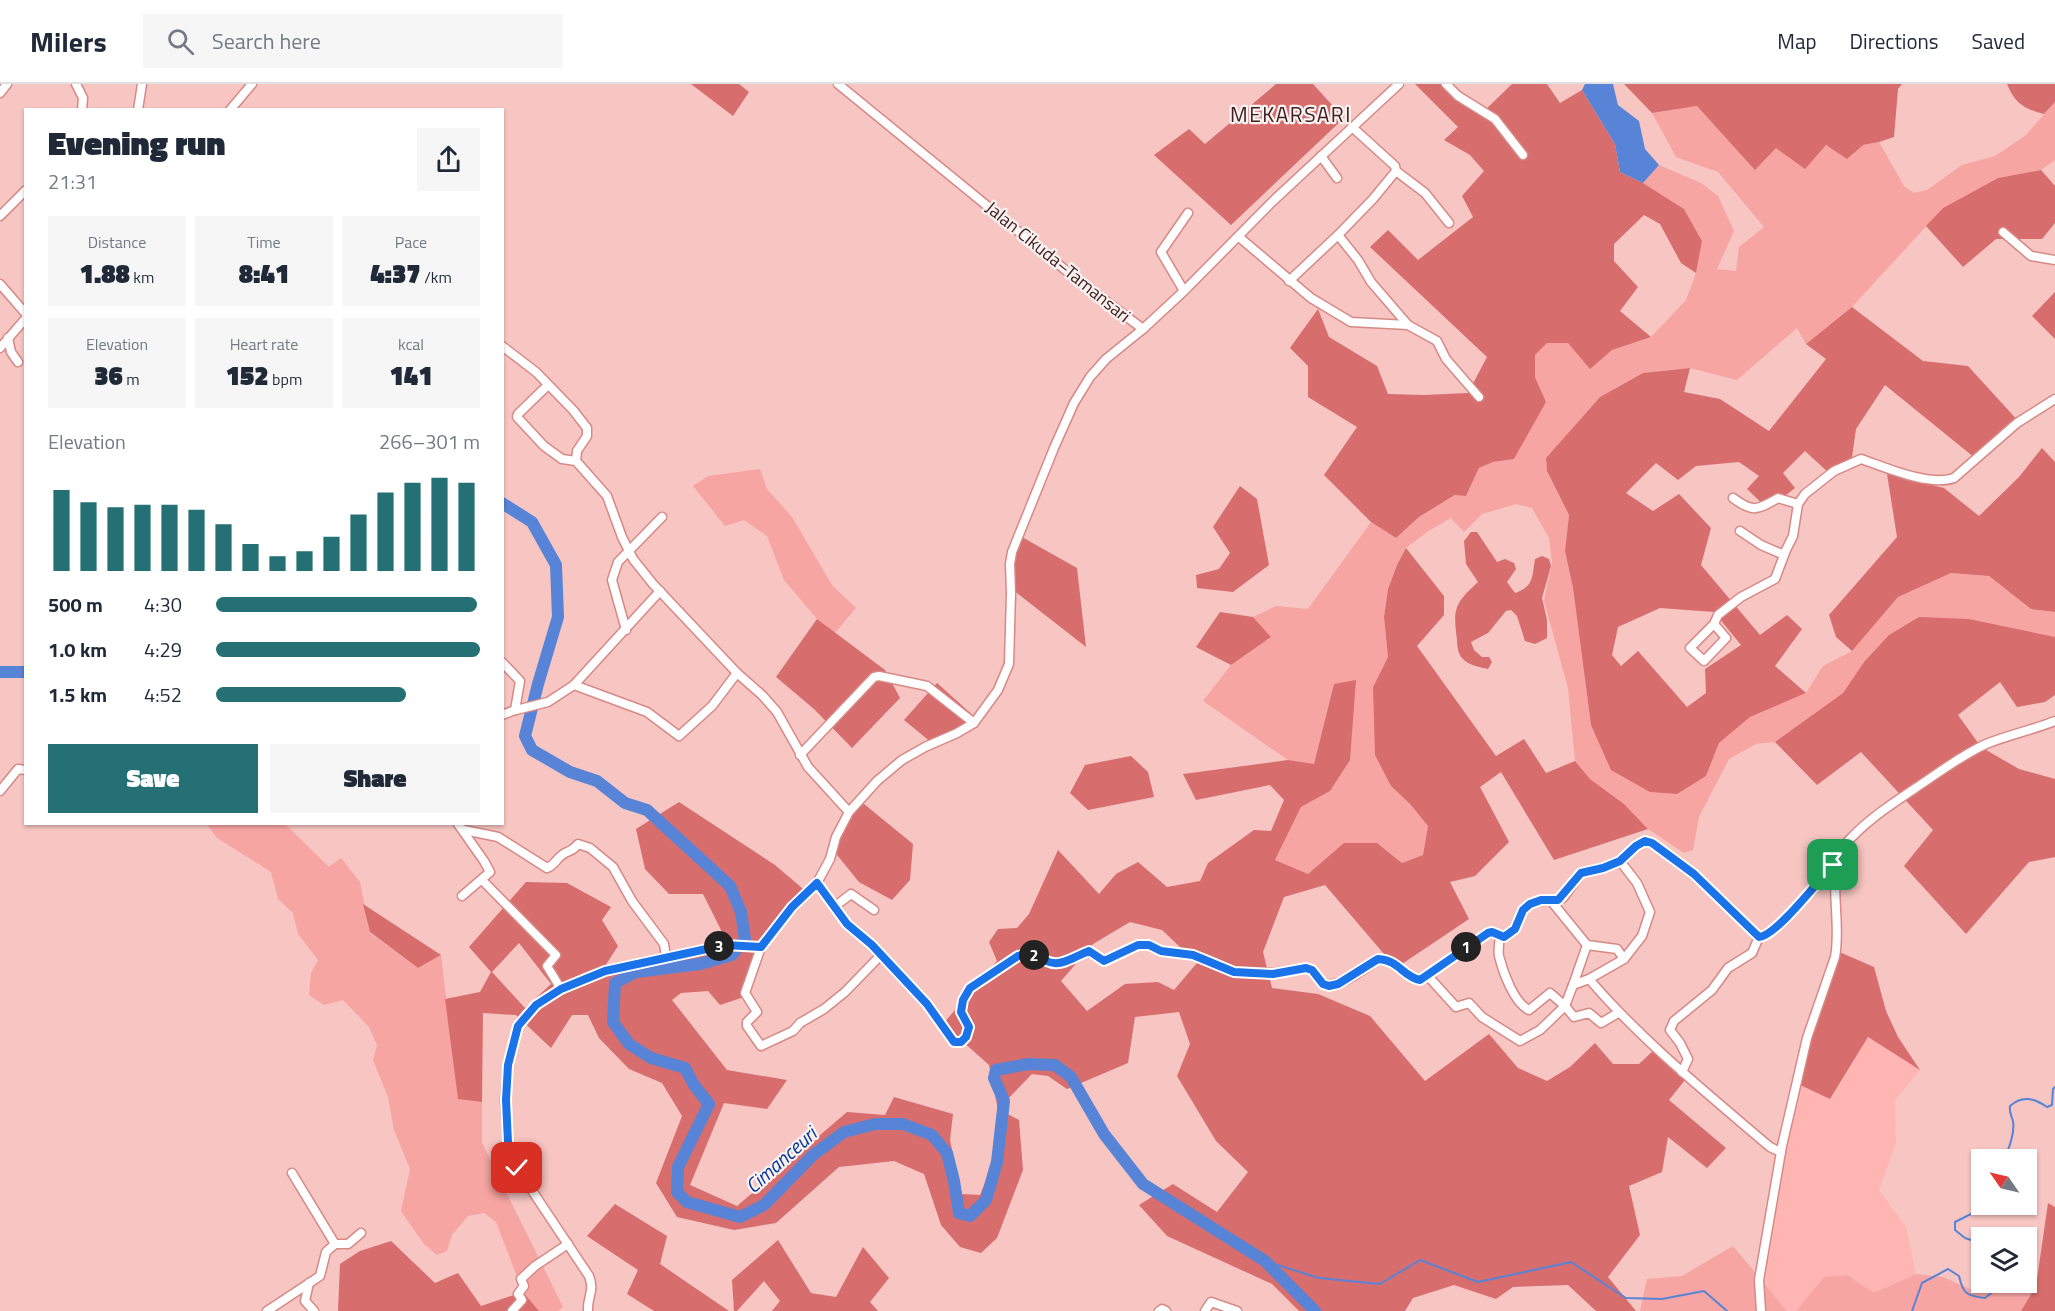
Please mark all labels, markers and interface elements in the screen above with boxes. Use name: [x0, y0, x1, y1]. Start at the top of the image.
search box: [143, 14, 563, 68]
text: Milers: [30, 20, 107, 63]
text: Search here: [212, 24, 321, 58]
icon: search: [164, 25, 197, 58]
text: Map: [1777, 25, 1817, 57]
text: Directions: [1850, 25, 1939, 57]
text: Saved: [1972, 25, 2025, 57]
district label: MEKARSARI: [1230, 98, 1352, 130]
text: Evening run: [48, 118, 225, 168]
button: share: [417, 128, 480, 191]
text: 21:31: [48, 166, 97, 197]
street label: Jalan Cikuda–Tamansari: [980, 195, 1137, 329]
text: Distance: [88, 230, 146, 254]
text: Time: [247, 230, 281, 254]
text: Pace: [395, 230, 427, 254]
text: 1.88: [80, 254, 130, 293]
text: 8:41: [239, 254, 289, 293]
text: 4:37: [370, 254, 421, 293]
text: km: [130, 265, 154, 289]
text: /km: [421, 265, 452, 289]
text: Elevation: [86, 332, 148, 356]
text: Heart rate: [230, 332, 298, 356]
text: kcal: [398, 332, 424, 356]
text: 36: [94, 356, 123, 395]
text: 152: [226, 356, 269, 395]
text: 141: [390, 356, 432, 395]
text: m: [123, 367, 140, 391]
text: bpm: [269, 367, 302, 391]
text: Elevation: [48, 426, 126, 457]
text: 266–301 m: [379, 426, 480, 457]
text: 500 m: [48, 589, 103, 620]
text: 4:30: [144, 589, 182, 620]
text: 1.0 km: [48, 634, 107, 665]
text: 4:29: [144, 634, 182, 665]
text: 1.5 km: [48, 679, 107, 710]
text: 4:52: [144, 679, 182, 710]
button: Save: [48, 744, 258, 813]
button: Share: [270, 744, 480, 813]
pin: [1807, 839, 1858, 890]
icon: arrive: [1816, 848, 1849, 881]
pin: 3: [704, 931, 734, 961]
pin: 1: [1451, 932, 1481, 962]
text: 3: [715, 934, 723, 958]
text: 1: [1462, 935, 1470, 959]
pin: 2: [1019, 940, 1049, 970]
text: 2: [1030, 943, 1038, 967]
water label: Cimanceuri: [738, 1117, 826, 1200]
pin: [491, 1142, 542, 1193]
north arrow: [1971, 1149, 2037, 1215]
map controls: [1971, 1149, 2037, 1293]
icon: check: [500, 1151, 533, 1184]
button: layers: [1971, 1227, 2037, 1293]

